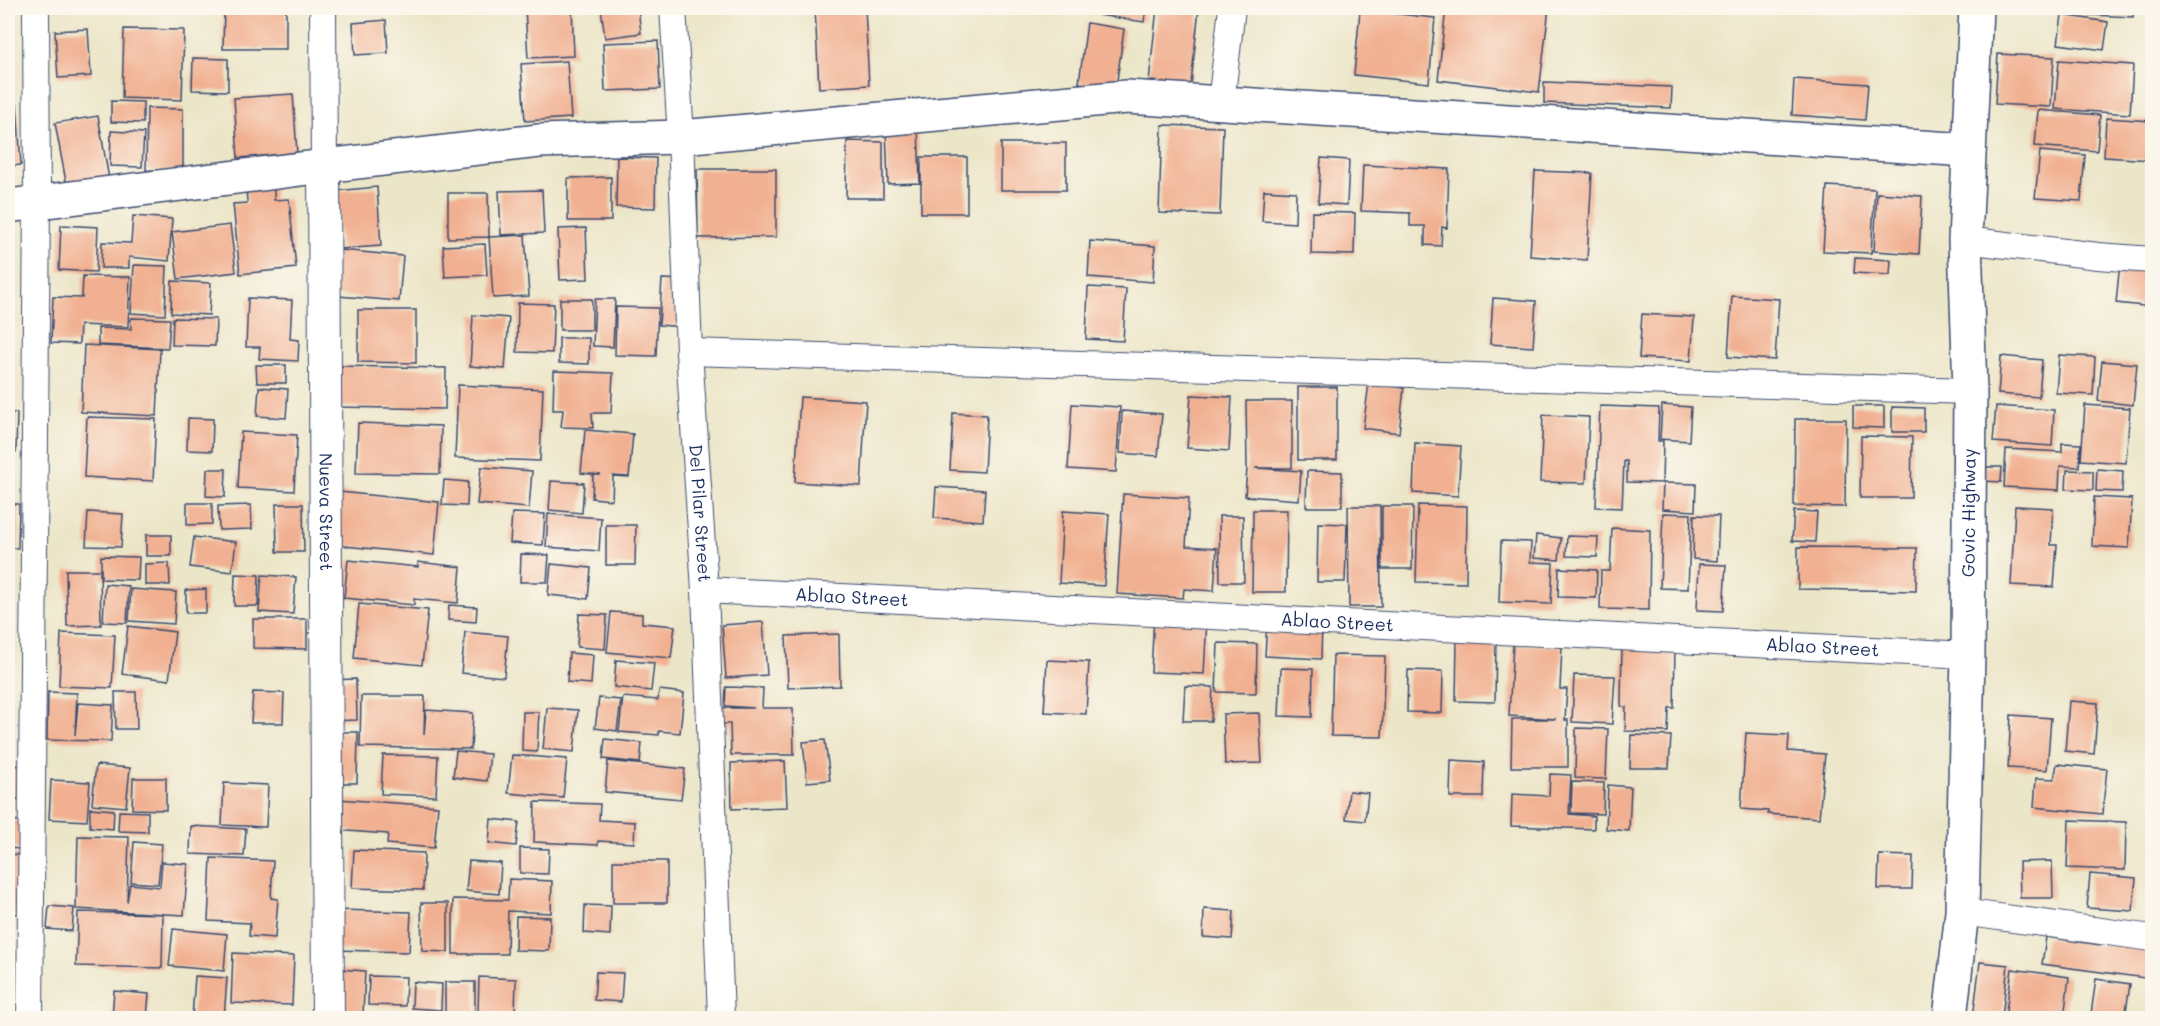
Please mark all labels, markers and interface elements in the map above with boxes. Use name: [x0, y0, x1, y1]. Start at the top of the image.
street label: Del Pilar Street: [684, 443, 717, 583]
street label: Govic Highway: [1956, 448, 1981, 577]
street label: Nueva Street: [314, 453, 339, 571]
street label: Ablao Street: [795, 582, 909, 611]
street label: Ablao Street: [1280, 607, 1394, 636]
street label: Ablao Street: [1765, 632, 1880, 661]

